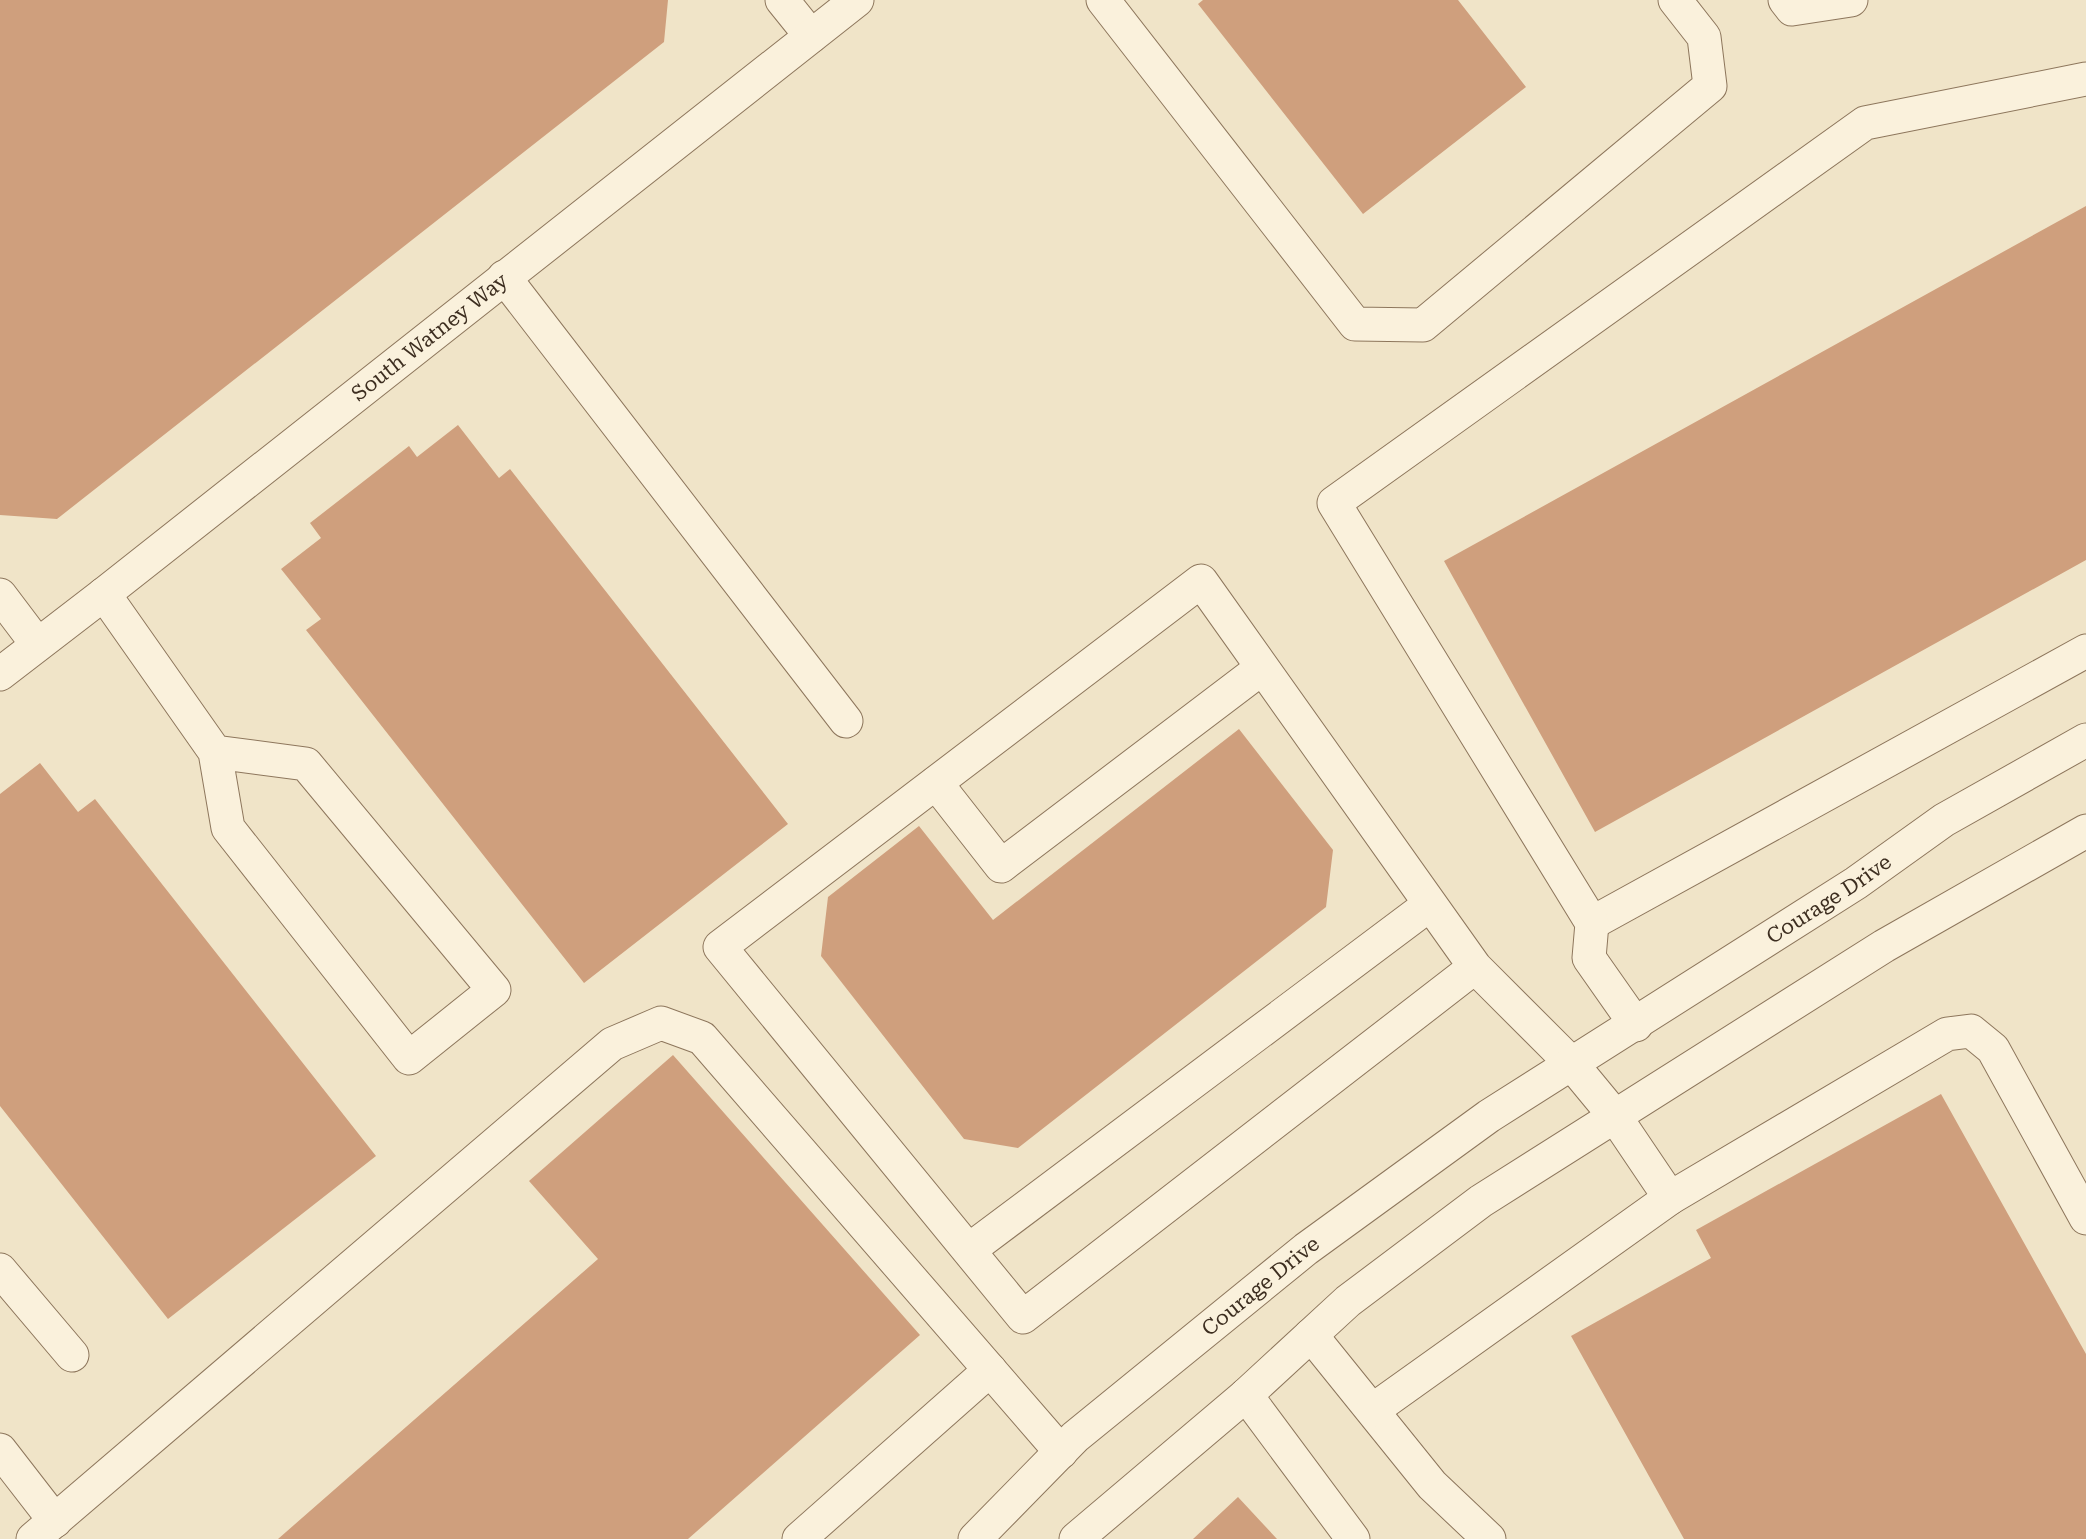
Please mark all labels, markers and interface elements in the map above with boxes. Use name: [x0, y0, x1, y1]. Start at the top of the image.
street label: South Watney Way: [347, 268, 513, 406]
street label: Courage Drive: [1762, 850, 1896, 949]
street label: Courage Drive: [1197, 1231, 1324, 1341]

